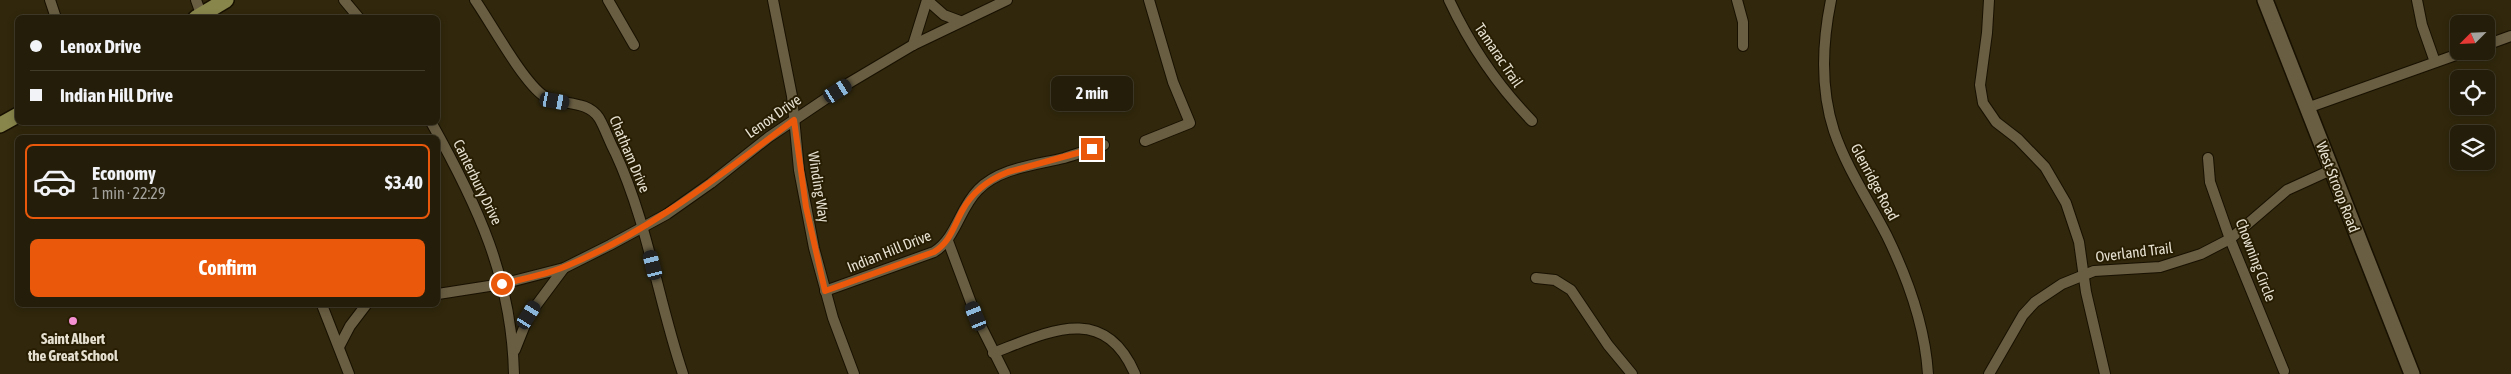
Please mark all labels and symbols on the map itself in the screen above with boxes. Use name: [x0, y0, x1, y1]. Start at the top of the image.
north arrow: [2450, 15, 2495, 60]
street label: Tamarac Trail: [1471, 20, 1527, 90]
callout: 2 min: [1051, 76, 1133, 112]
car: [821, 77, 854, 105]
car: [538, 91, 571, 111]
street label: Lenox Drive: [742, 91, 804, 141]
street label: Chatham Drive: [606, 113, 654, 195]
street label: Canterbury Drive: [450, 137, 506, 227]
route end: [1081, 138, 1103, 160]
street label: West Stroop Road: [2313, 139, 2363, 235]
street label: Glenridge Road: [1848, 141, 1902, 223]
street label: Winding Way: [805, 150, 833, 224]
street label: Chowning Circle: [2232, 216, 2280, 304]
street label: Indian Hill Drive: [844, 226, 934, 276]
street label: Overland Trail: [2094, 239, 2174, 265]
car: [642, 249, 663, 281]
route start: [491, 273, 513, 295]
car: [514, 298, 543, 332]
car: [963, 299, 988, 333]
marker: Saint Albert the Great School: [67, 315, 79, 327]
place label: Saint Albert the Great School: [27, 330, 119, 364]

